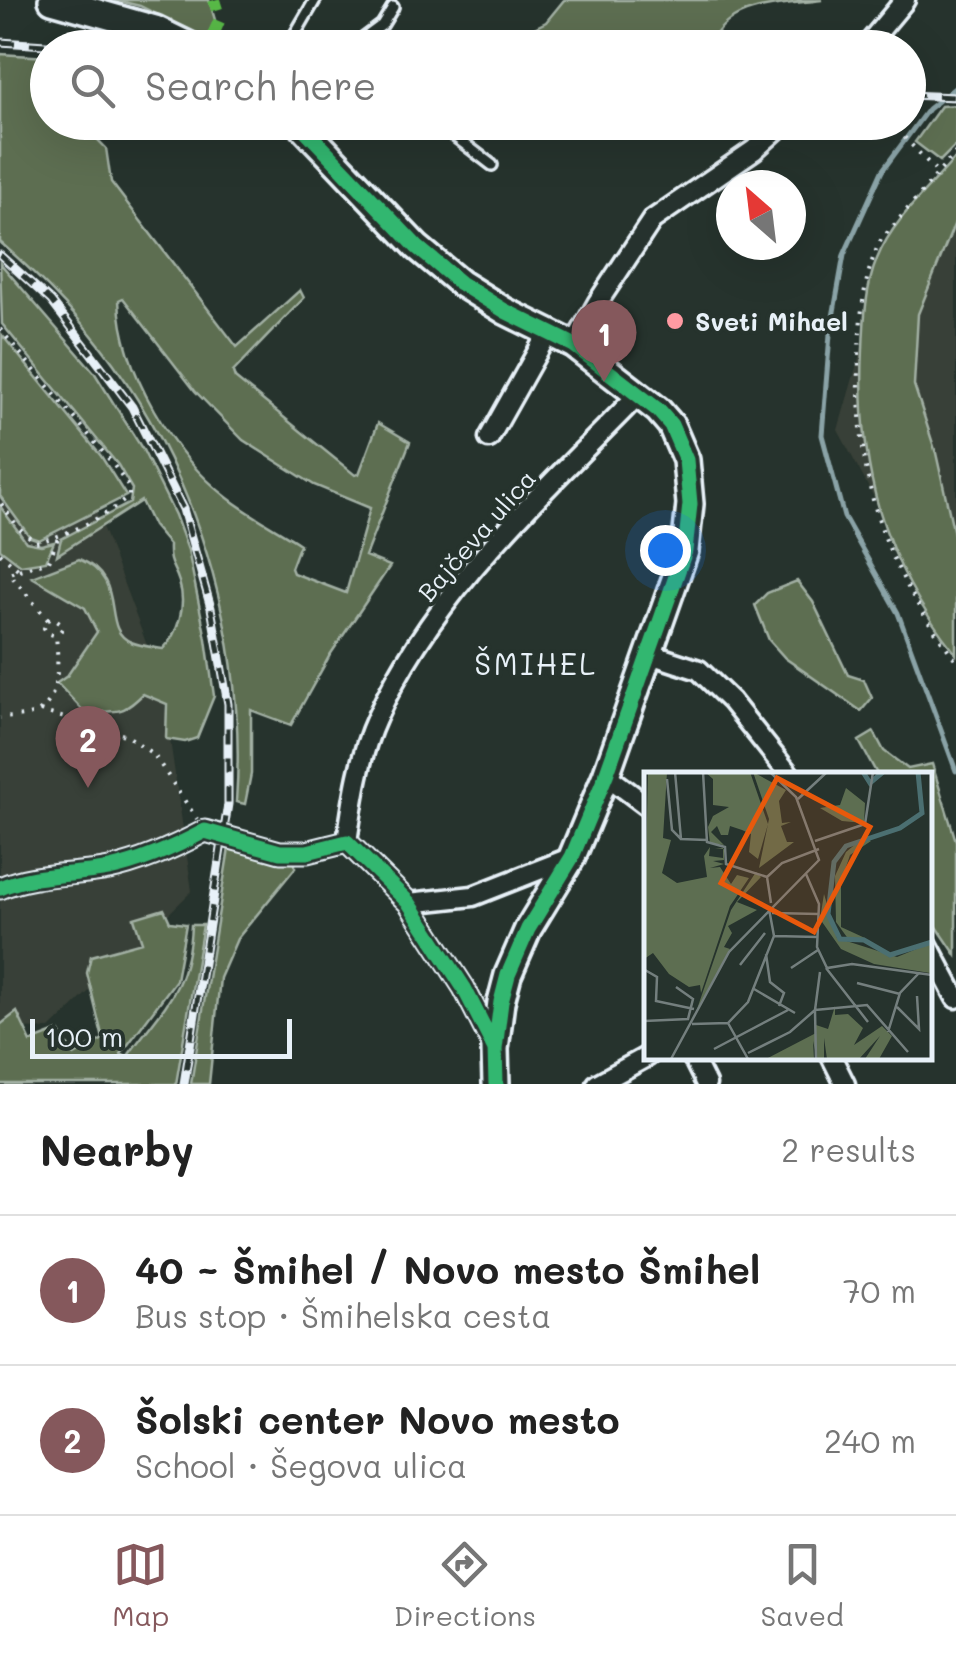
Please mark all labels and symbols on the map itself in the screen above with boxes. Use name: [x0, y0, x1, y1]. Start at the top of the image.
north arrow: [716, 170, 806, 260]
pin: 1: [572, 300, 636, 382]
place label: Sveti Mihael: [695, 305, 848, 337]
marker: Sveti Mihael: [664, 310, 686, 332]
street label: Bajčeva ulica: [410, 462, 542, 608]
your location: [640, 525, 691, 576]
district label: ŠMIHEL: [474, 643, 598, 683]
pin: 2: [56, 706, 120, 788]
inset map: [644, 772, 931, 1059]
scale bar: [30, 1014, 292, 1058]

